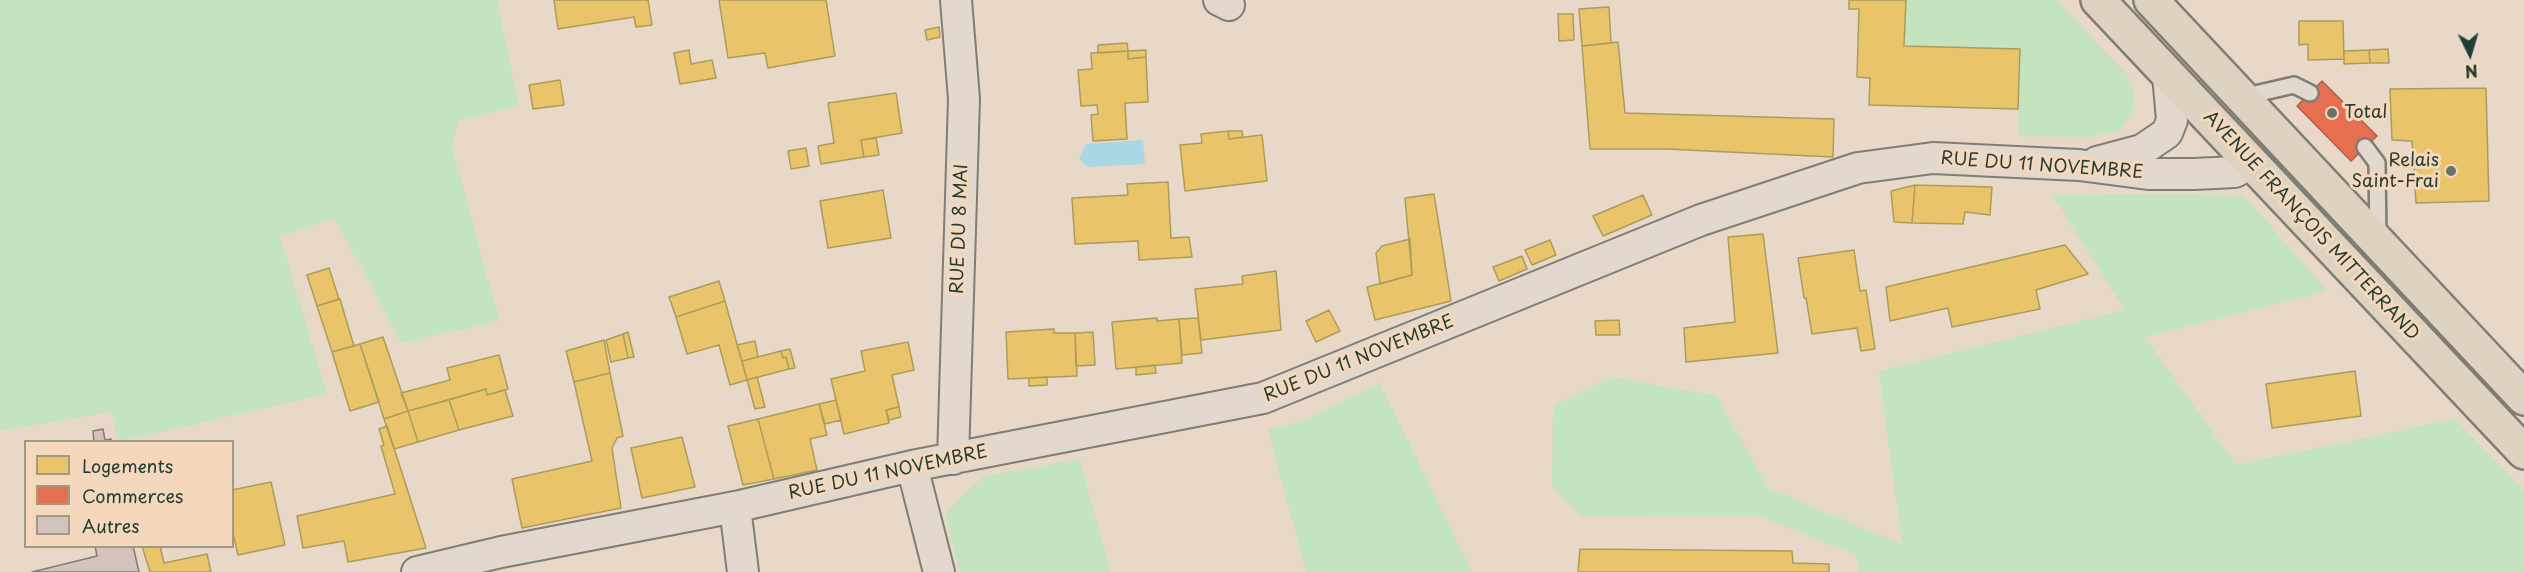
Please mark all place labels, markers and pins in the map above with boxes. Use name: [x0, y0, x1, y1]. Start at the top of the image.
place label: Total: [2344, 102, 2387, 124]
marker: Total: [2325, 106, 2339, 120]
place label: Relais Saint-Frai: [2351, 150, 2439, 192]
marker: Relais Saint-Frai: [2444, 164, 2458, 178]

